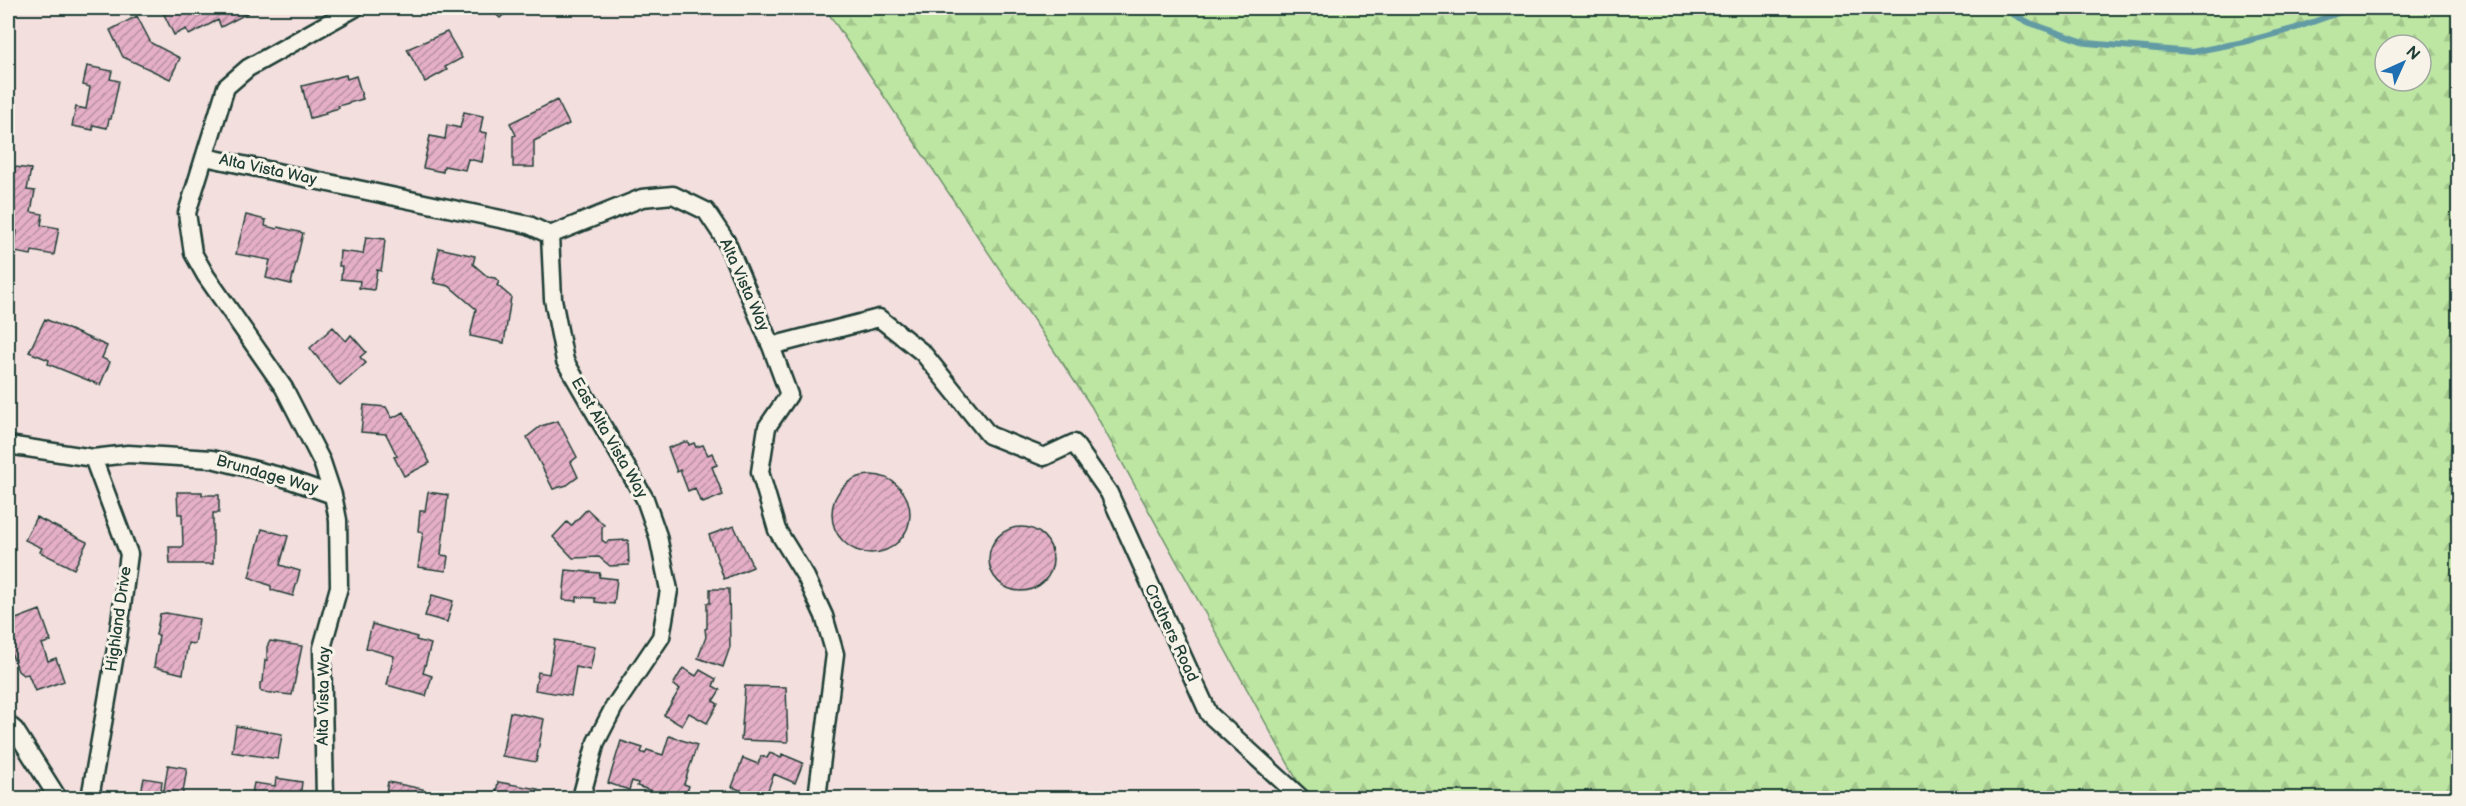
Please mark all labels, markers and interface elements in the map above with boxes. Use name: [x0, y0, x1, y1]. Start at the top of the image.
north arrow: [2373, 33, 2433, 93]
text: N: [2402, 42, 2424, 64]
street label: Alta Vista Way: [217, 150, 319, 190]
street label: Alta Vista Way: [715, 236, 773, 335]
street label: East Alta Vista Way: [567, 374, 652, 502]
street label: Brundage Way: [214, 451, 321, 499]
street label: Highland Drive: [102, 565, 136, 673]
street label: Crothers Road: [1140, 581, 1202, 685]
street label: Alta Vista Way: [314, 645, 334, 746]

